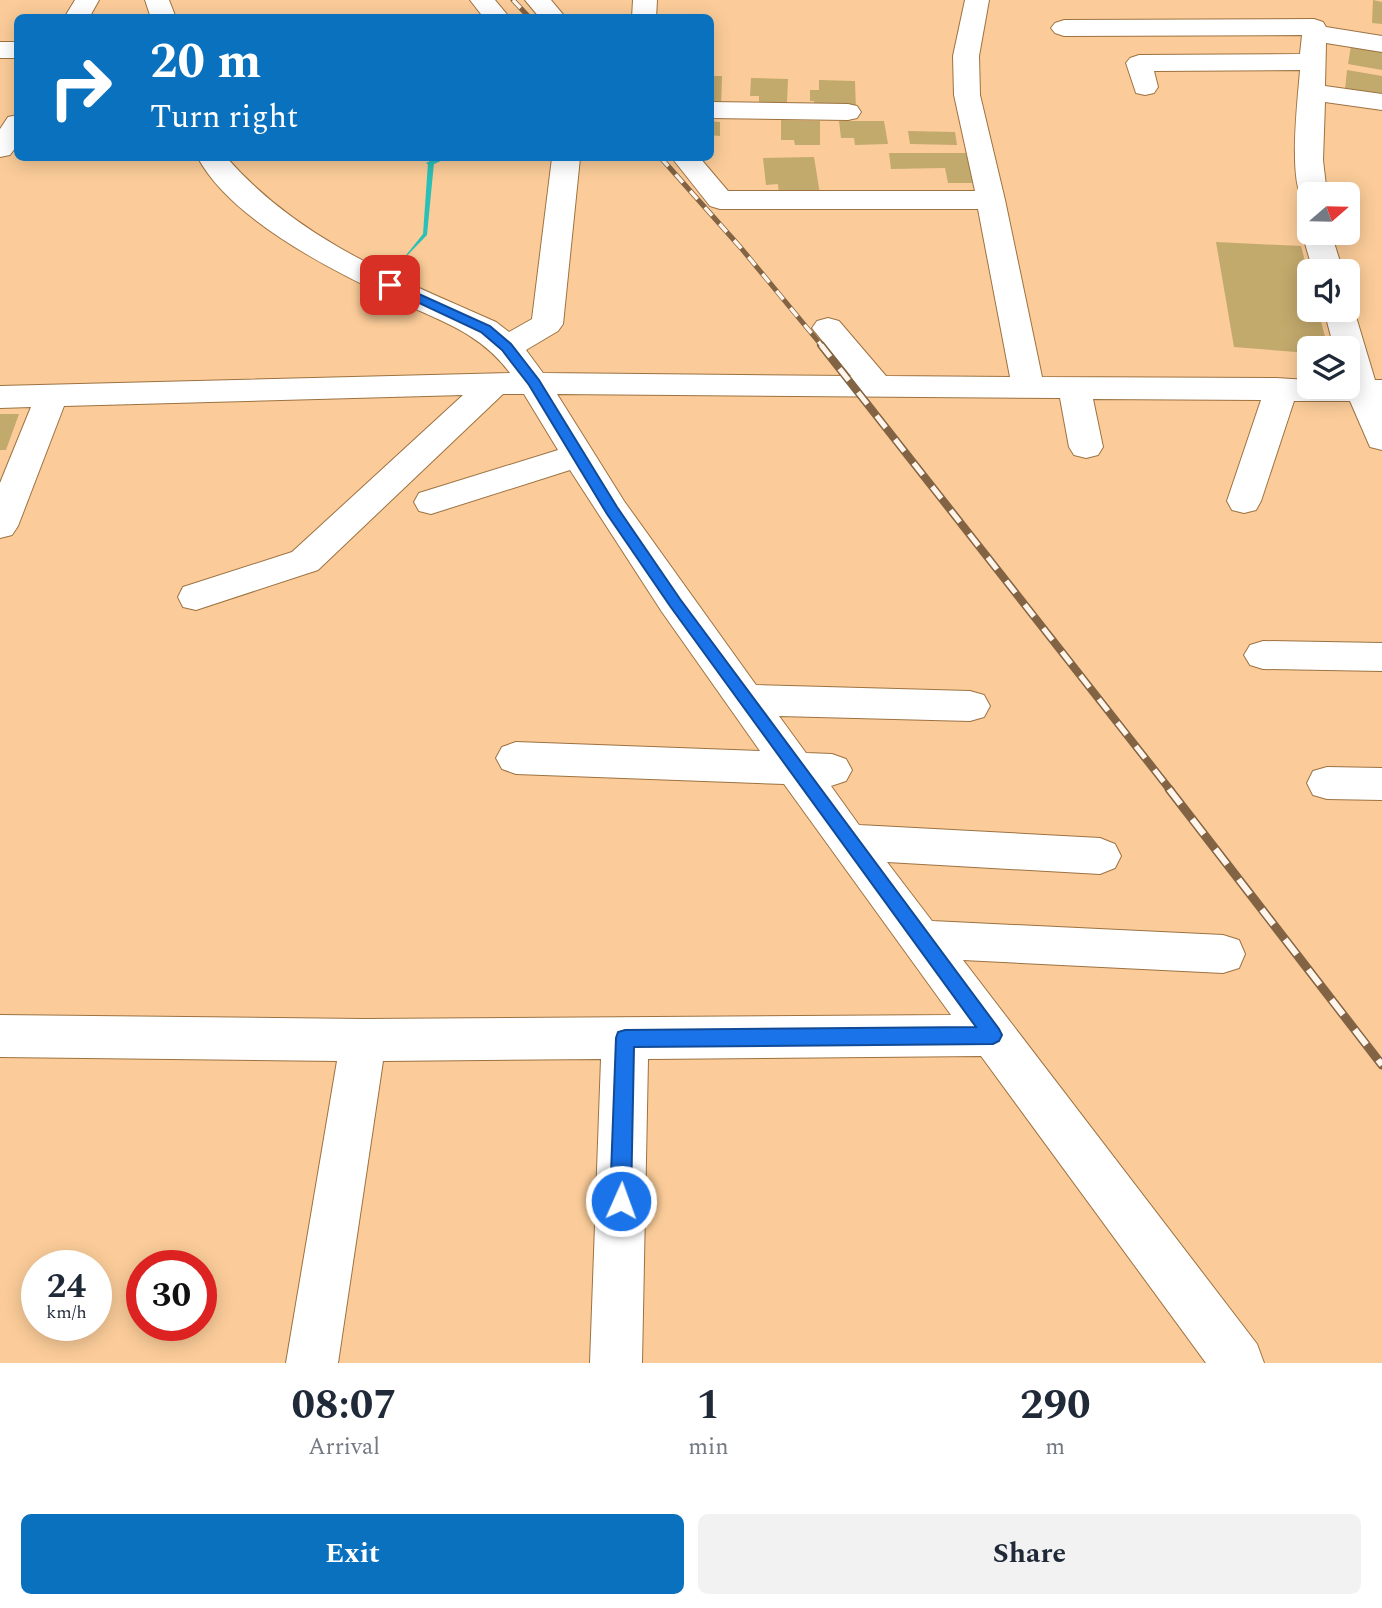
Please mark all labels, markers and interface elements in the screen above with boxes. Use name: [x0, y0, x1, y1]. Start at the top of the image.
text: 20 m: [150, 25, 261, 100]
icon: right: [35, 42, 126, 133]
text: Turn right: [150, 93, 298, 142]
north arrow: [1297, 182, 1360, 245]
map controls: [1297, 182, 1360, 399]
pin: [360, 255, 420, 315]
button: sound: [1297, 259, 1360, 322]
icon: arrive: [371, 266, 409, 304]
button: layers: [1297, 336, 1360, 399]
position arrow: [584, 1164, 658, 1238]
speed limit sign: 30: [126, 1250, 217, 1341]
text: 24: [47, 1260, 86, 1313]
text: km/h: [46, 1299, 87, 1326]
text: 08:07: [291, 1374, 397, 1437]
text: 1: [697, 1374, 720, 1437]
text: 290: [1020, 1374, 1091, 1437]
text: Arrival: [308, 1430, 380, 1465]
text: min: [688, 1430, 729, 1465]
text: m: [1045, 1430, 1065, 1465]
button: Exit: [21, 1514, 684, 1594]
button: Share: [698, 1514, 1361, 1594]

